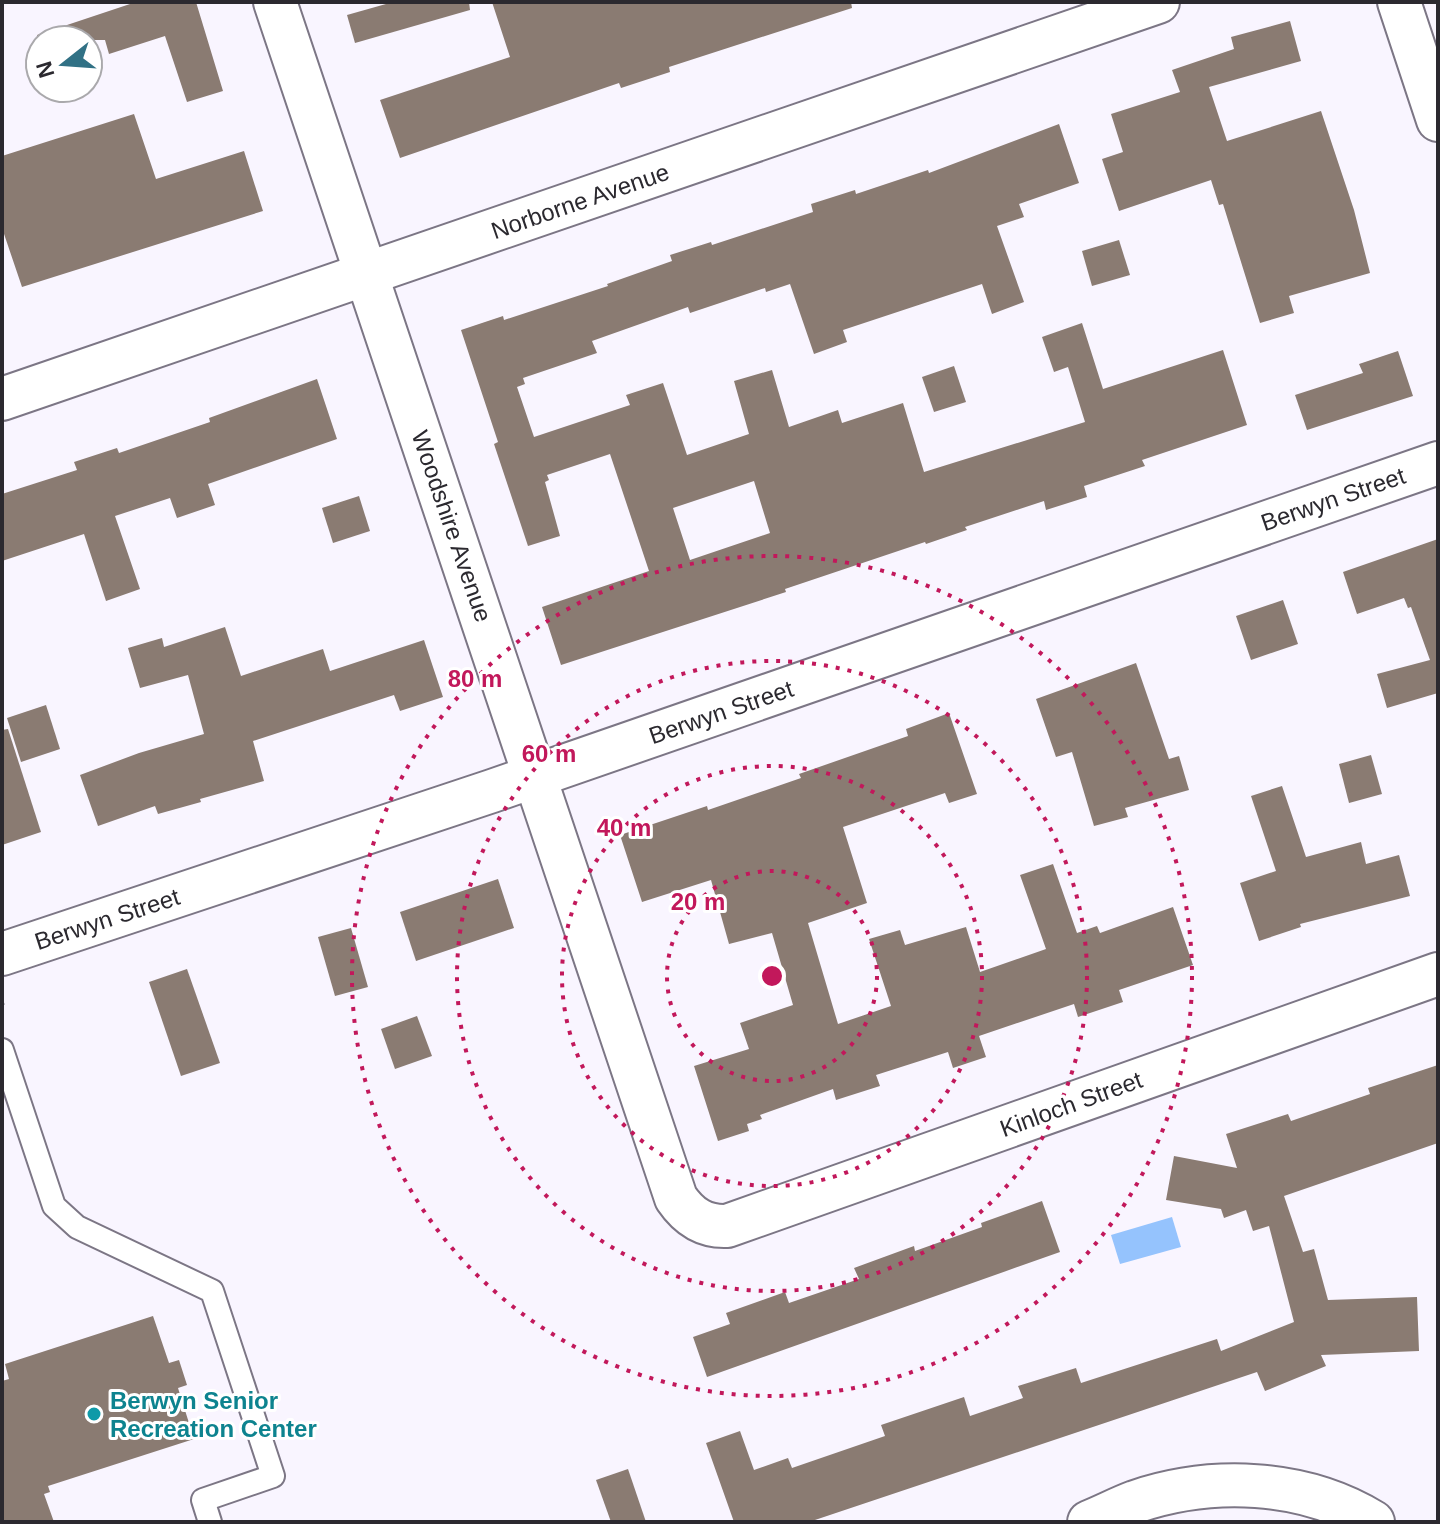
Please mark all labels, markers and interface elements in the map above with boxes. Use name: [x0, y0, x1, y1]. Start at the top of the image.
north arrow: [24, 24, 104, 104]
text: N: [31, 58, 60, 81]
street label: Norborne Avenue: [487, 158, 673, 244]
street label: Woodshire Avenue: [407, 427, 497, 625]
street label: Berwyn Street: [1257, 462, 1409, 536]
text: 80 m: [448, 665, 502, 692]
street label: Berwyn Street: [645, 675, 797, 749]
text: 60 m: [522, 740, 576, 767]
text: 40 m: [597, 814, 651, 841]
street label: Berwyn Street: [31, 883, 183, 955]
text: 20 m: [671, 888, 725, 915]
centre of rings: [758, 962, 786, 990]
street label: Kinloch Street: [996, 1066, 1146, 1142]
place label: Berwyn Senior Recreation Center: [110, 1387, 317, 1442]
marker: Berwyn Senior Recreation Center: [85, 1405, 103, 1423]

